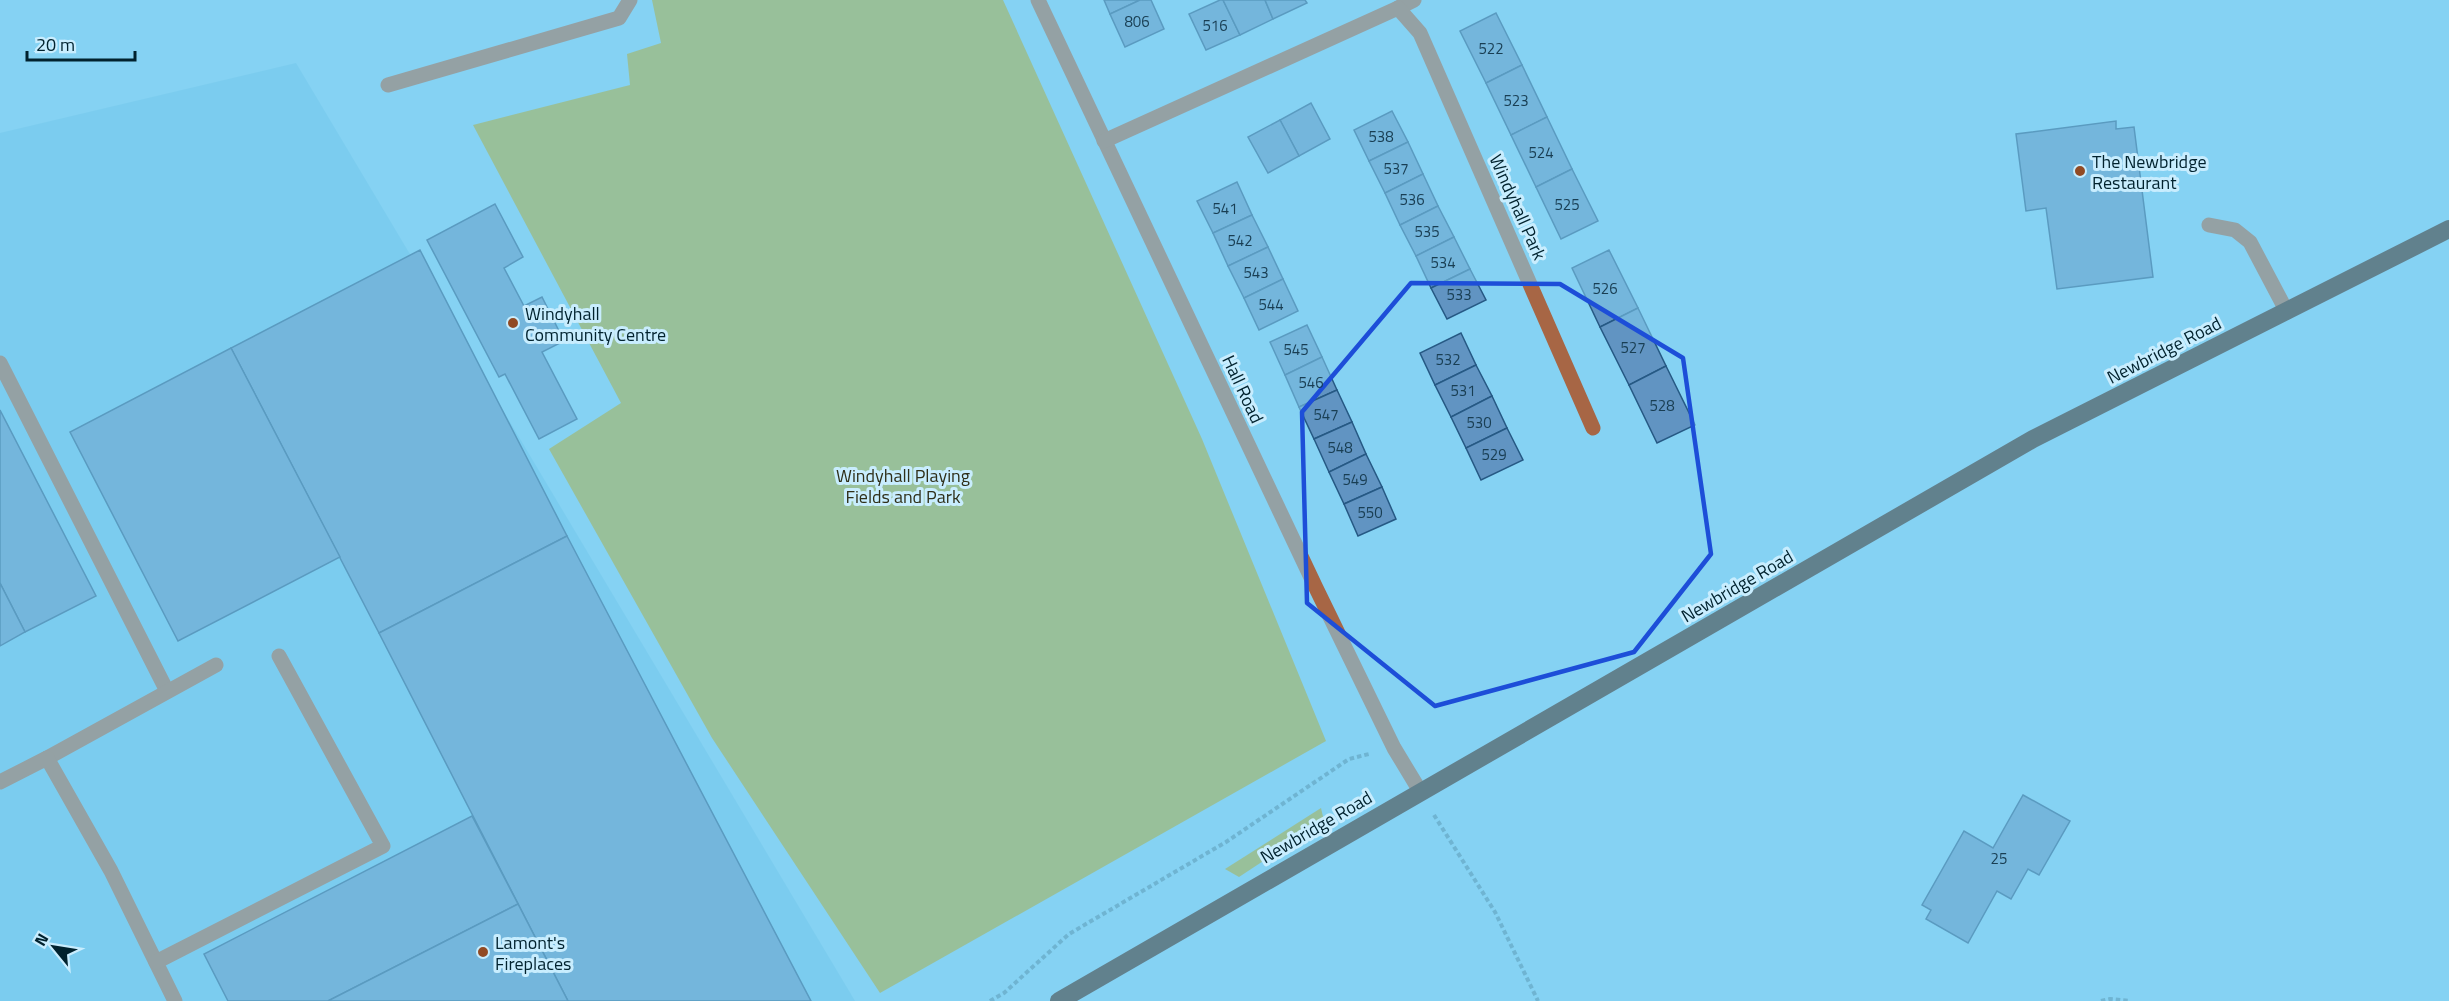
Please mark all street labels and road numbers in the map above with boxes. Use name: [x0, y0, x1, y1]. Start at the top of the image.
street label: Windyhall Park: [1483, 150, 1554, 265]
street label: Newbridge Road: [2102, 310, 2226, 390]
street label: Hall Road: [1215, 350, 1271, 428]
street label: Newbridge Road: [1676, 543, 1798, 629]
street label: Newbridge Road: [1255, 784, 1377, 870]

